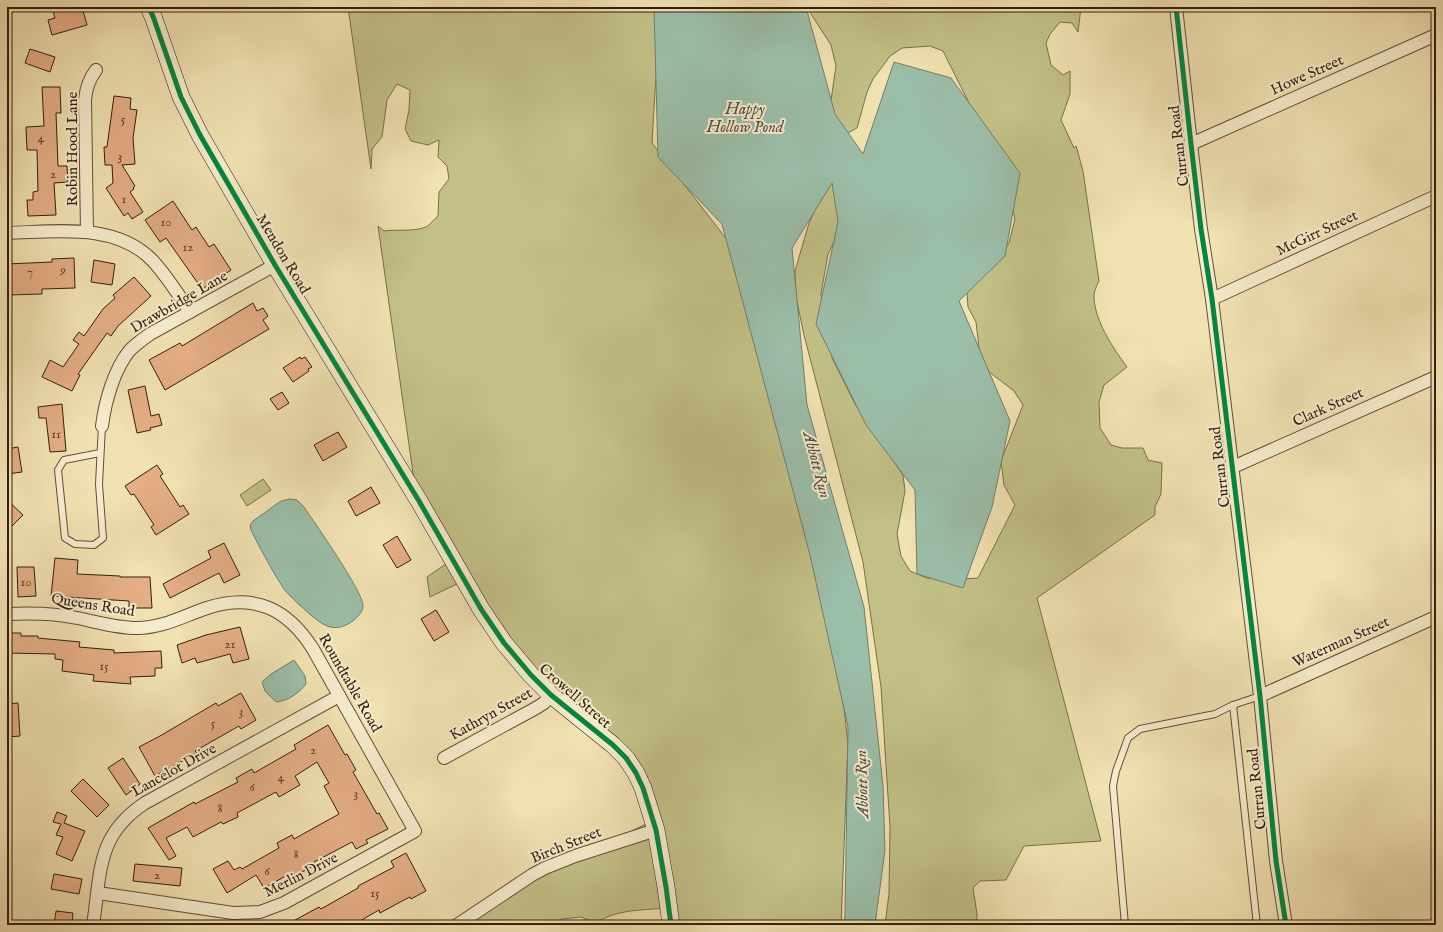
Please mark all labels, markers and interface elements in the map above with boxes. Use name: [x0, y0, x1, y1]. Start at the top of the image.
street label: Howe Street: [1268, 50, 1346, 100]
street label: Robin Hood Lane: [63, 92, 82, 206]
water label: Happy Hollow Pond: [706, 100, 785, 138]
street label: Curran Road: [1165, 104, 1193, 187]
house number: 5: [121, 111, 126, 128]
house number: 4: [38, 130, 45, 147]
house number: 3: [118, 148, 123, 165]
house number: 2: [50, 166, 56, 183]
house number: 1: [122, 191, 127, 208]
street label: McGirr Street: [1273, 206, 1361, 260]
street label: Mendon Road: [252, 211, 315, 298]
house number: 10: [160, 214, 172, 231]
house number: 12: [183, 239, 193, 256]
house number: 9: [59, 262, 66, 279]
house number: 7: [27, 264, 33, 281]
street label: Drawbridge Lane: [127, 266, 231, 338]
street label: Clark Street: [1290, 383, 1366, 431]
street label: Curran Road: [1206, 425, 1234, 508]
house number: 11: [51, 426, 61, 443]
water label: Abbott Run: [797, 427, 835, 501]
house number: 10: [20, 574, 32, 591]
street label: Queens Road: [50, 589, 137, 621]
street label: Waterman Street: [1290, 612, 1392, 672]
street label: Roundtable Road: [314, 630, 386, 737]
house number: 21: [225, 636, 236, 653]
house number: 15: [99, 658, 109, 675]
street label: Crowell Street: [535, 659, 615, 733]
street label: Kathryn Street: [446, 683, 536, 745]
house number: 3: [239, 703, 244, 720]
house number: 5: [211, 715, 216, 732]
street label: Lancelot Drive: [128, 739, 220, 801]
house number: 2: [310, 742, 316, 759]
street label: Curran Road: [1243, 747, 1271, 830]
water label: Abbott Run: [852, 749, 874, 821]
house number: 4: [278, 769, 285, 786]
house number: 6: [249, 779, 255, 796]
house number: 3: [354, 785, 359, 802]
house number: 8: [217, 800, 223, 817]
street label: Birch Street: [528, 822, 604, 868]
house number: 8: [293, 846, 299, 863]
street label: Merlin Drive: [261, 848, 341, 902]
house number: 6: [264, 863, 270, 880]
house number: 2: [154, 867, 160, 884]
house number: 15: [370, 885, 380, 902]

